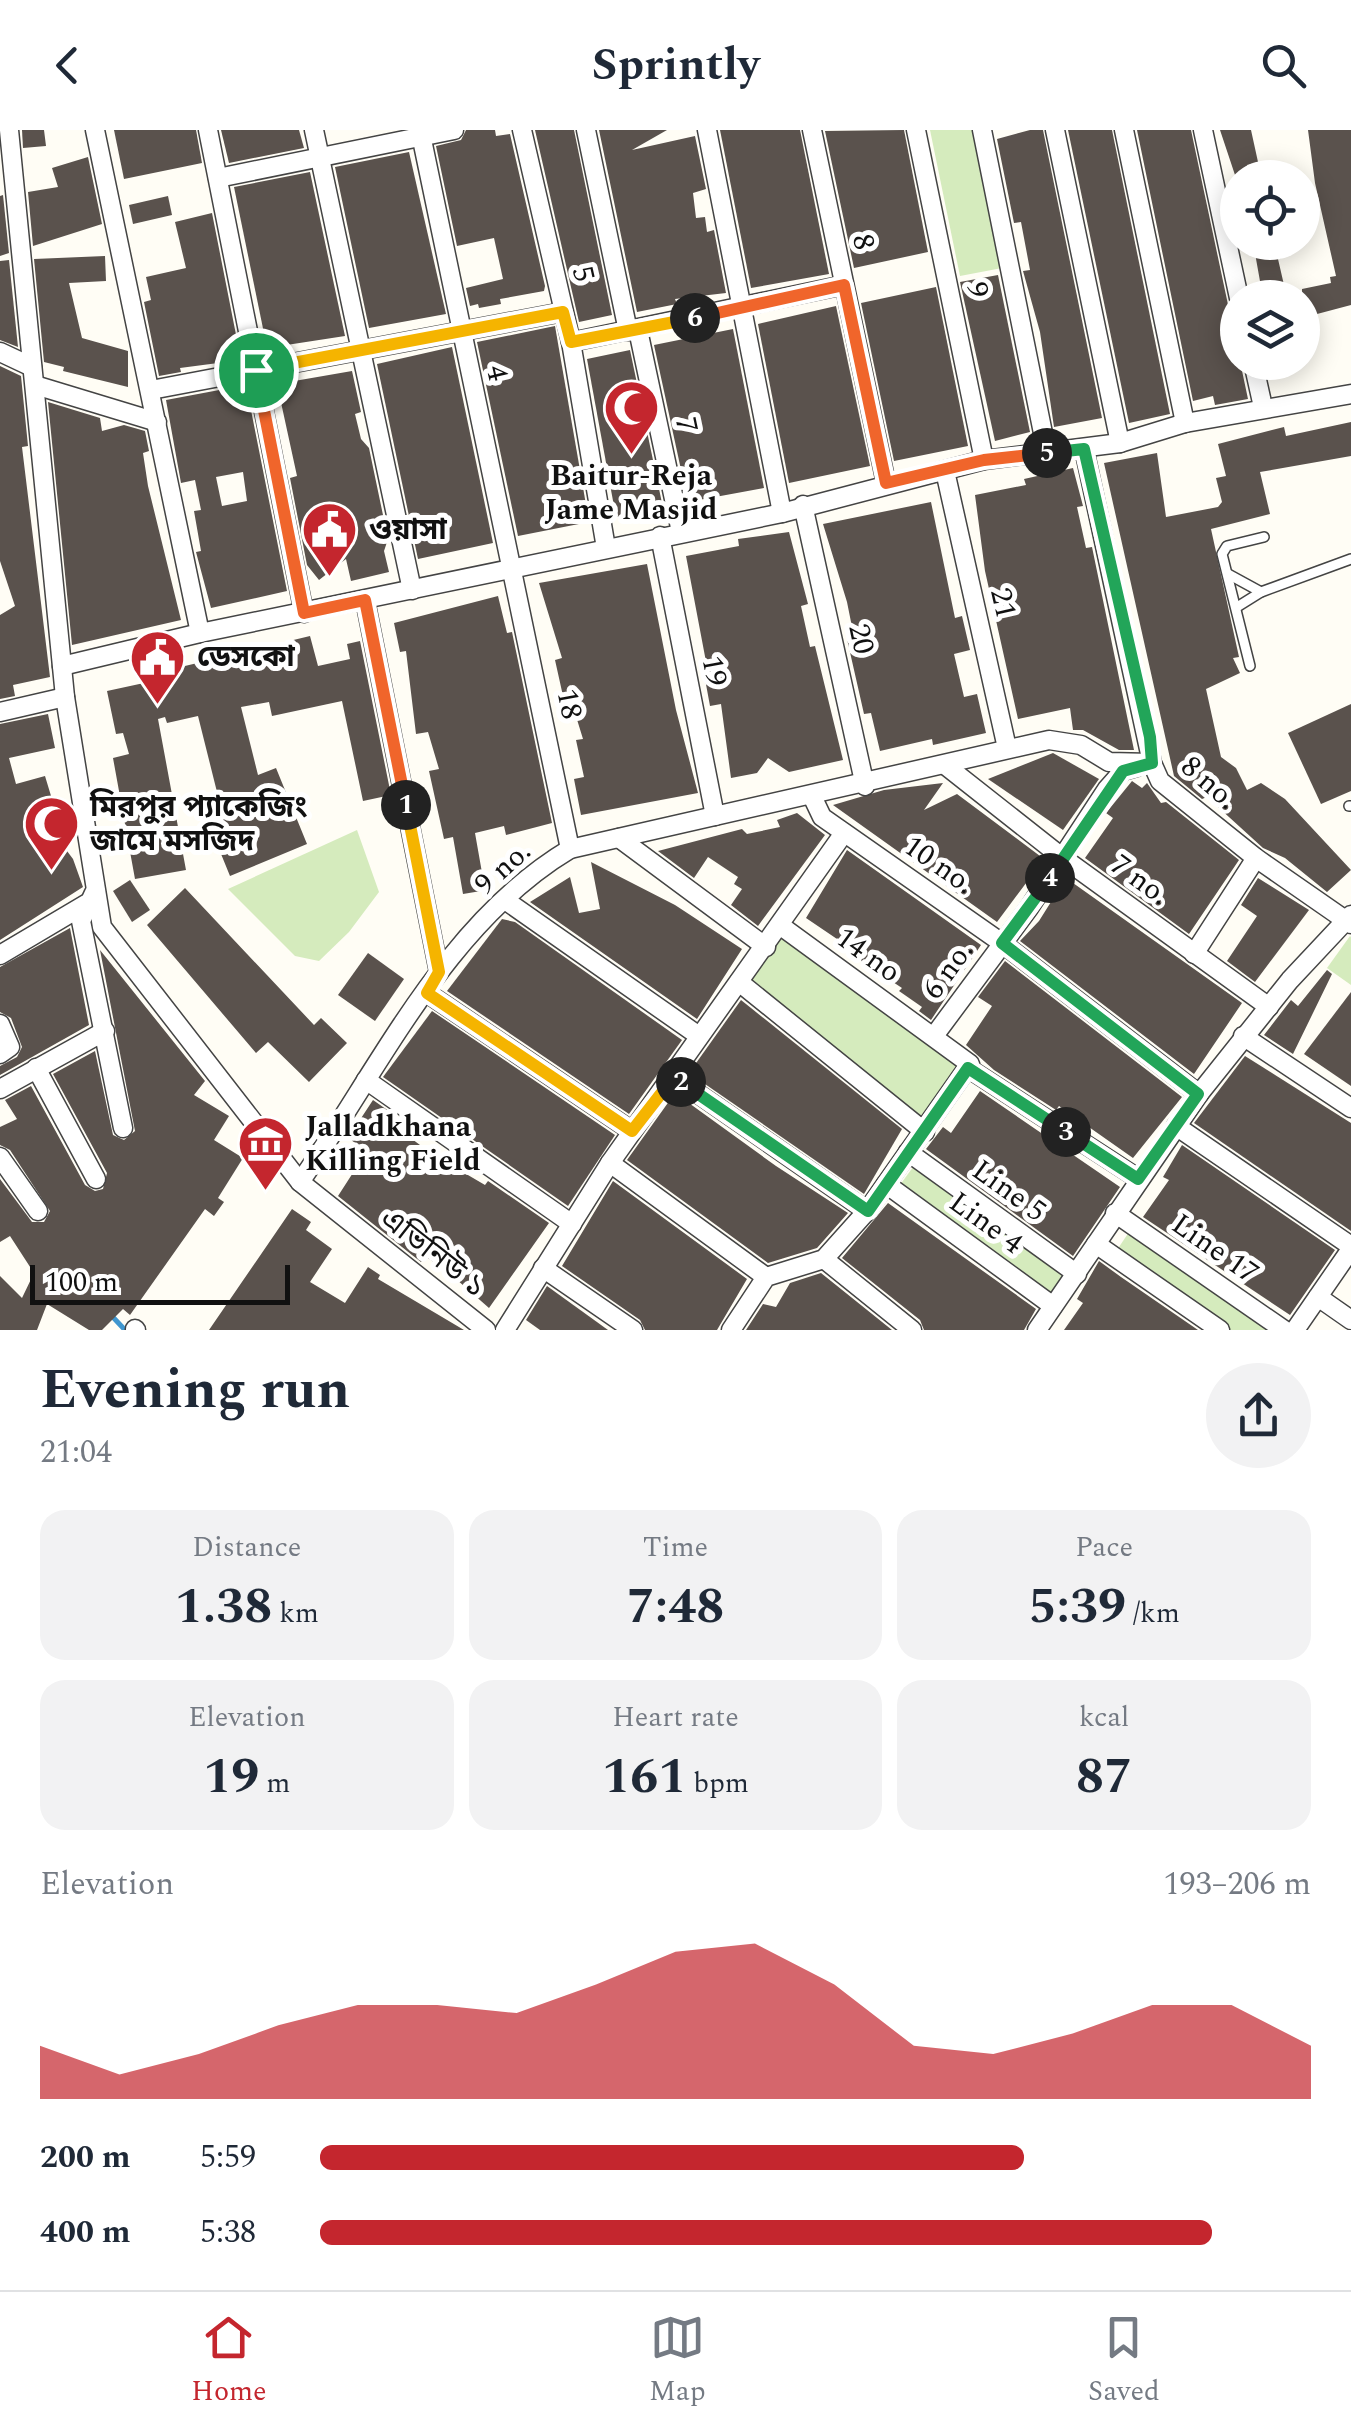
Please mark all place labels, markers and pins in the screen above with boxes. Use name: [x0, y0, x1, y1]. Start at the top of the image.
pin: 6: [670, 293, 720, 343]
pin: [214, 328, 299, 413]
mosque icon: Baitur-Reja Jame Masjid: [601, 378, 661, 457]
pin: 5: [1022, 428, 1072, 478]
place label: Baitur-Reja Jame Masjid: [544, 453, 718, 533]
public building icon: ওয়াসা: [300, 500, 360, 579]
place label: ওয়াসা: [369, 507, 447, 553]
public building icon: ডেসকো: [128, 627, 188, 706]
place label: ডেসকো: [197, 634, 295, 680]
pin: 1: [381, 780, 431, 830]
place label: মিরপুর প্যাকেজিং জামে মসজিদ: [89, 784, 308, 864]
mosque icon: মিরপুর প্যাকেজিং জামে মসজিদ: [21, 794, 81, 873]
pin: 4: [1025, 853, 1075, 903]
pin: 2: [656, 1057, 706, 1107]
place label: Jalladkhana Killing Field: [305, 1104, 481, 1184]
pin: 3: [1041, 1107, 1091, 1157]
museum icon: Jalladkhana Killing Field: [236, 1114, 296, 1193]

